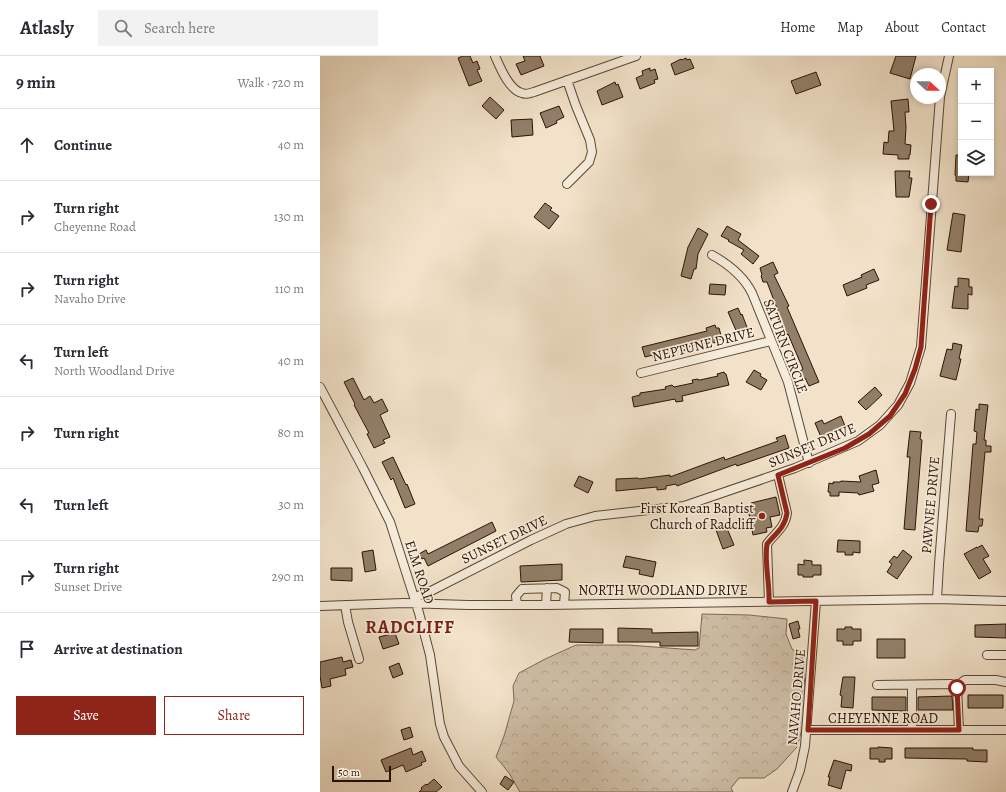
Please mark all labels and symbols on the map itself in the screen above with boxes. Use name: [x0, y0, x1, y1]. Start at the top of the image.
north arrow: [910, 68, 946, 104]
route end: [922, 195, 940, 213]
street label: SATURN CIRCLE: [759, 296, 812, 396]
street label: NEPTUNE DRIVE: [650, 323, 756, 366]
street label: SUNSET DRIVE: [765, 418, 859, 472]
street label: PAWNEE DRIVE: [917, 456, 944, 555]
place label: First Korean Baptist Church of Radcliff: [640, 499, 756, 534]
street label: SUNSET DRIVE: [458, 510, 550, 568]
marker: First Korean Baptist Church of Radcliff: [757, 511, 767, 521]
street label: ELM ROAD: [400, 538, 439, 607]
street label: NORTH WOODLAND DRIVE: [578, 581, 748, 600]
district label: RADCLIFF: [365, 615, 455, 639]
street label: NAVAHO DRIVE: [783, 648, 810, 746]
route start: [948, 679, 966, 697]
street label: CHEYENNE ROAD: [828, 709, 938, 728]
scale bar: [332, 764, 391, 783]

